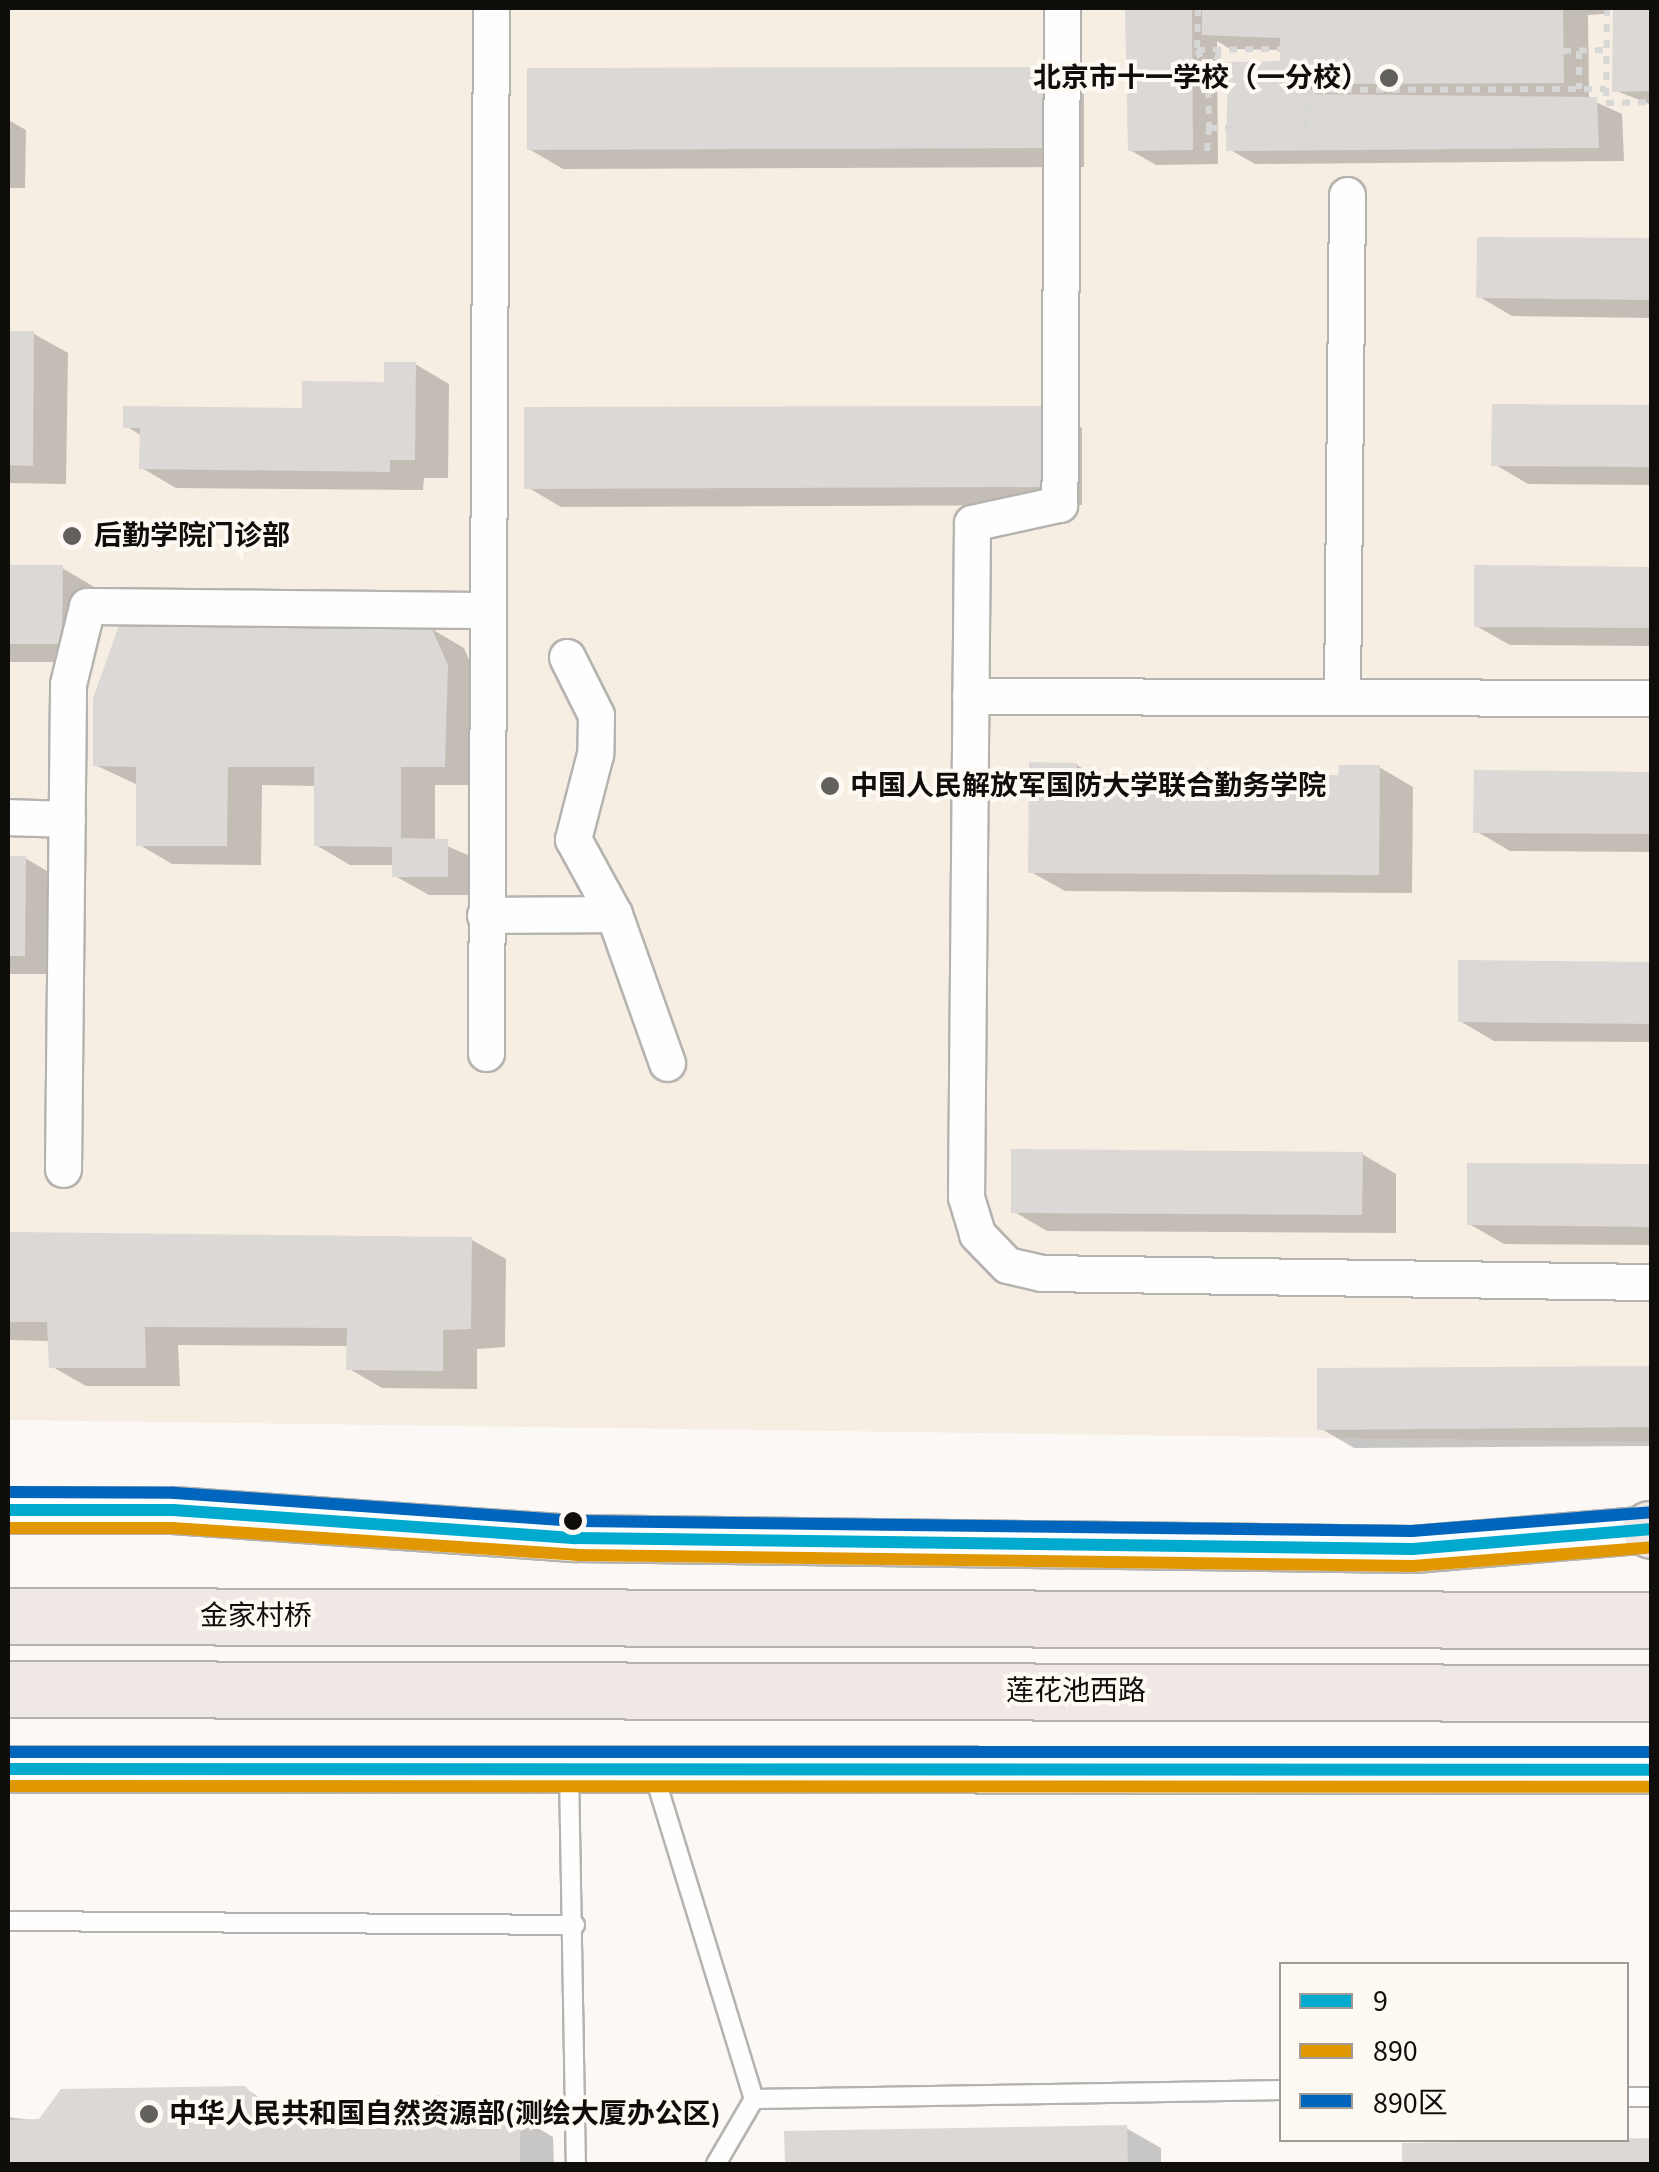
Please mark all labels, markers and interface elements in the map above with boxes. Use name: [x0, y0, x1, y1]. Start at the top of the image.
place label: 北京市十一学校（一分校）: [1033, 61, 1369, 95]
marker: 北京市十一学校（一分校）: [1378, 67, 1400, 89]
place label: 后勤学院门诊部: [94, 519, 290, 553]
marker: 后勤学院门诊部: [59, 523, 85, 549]
place label: 中国人民解放军国防大学联合勤务学院: [850, 769, 1326, 803]
marker: 中国人民解放军国防大学联合勤务学院: [819, 775, 841, 797]
unlabelled marker: [563, 1511, 583, 1531]
street label: 金家村桥: [200, 1599, 312, 1633]
street label: 莲花池西路: [1006, 1674, 1146, 1708]
legend: [1279, 1962, 1629, 2142]
text: 9: [1373, 1980, 1388, 2023]
text: 890: [1373, 2030, 1418, 2073]
text: 890区: [1373, 2082, 1448, 2125]
place label: 中华人民共和国自然资源部(测绘大厦办公区): [169, 2097, 720, 2131]
marker: 中华人民共和国自然资源部(测绘大厦办公区): [138, 2103, 160, 2125]

